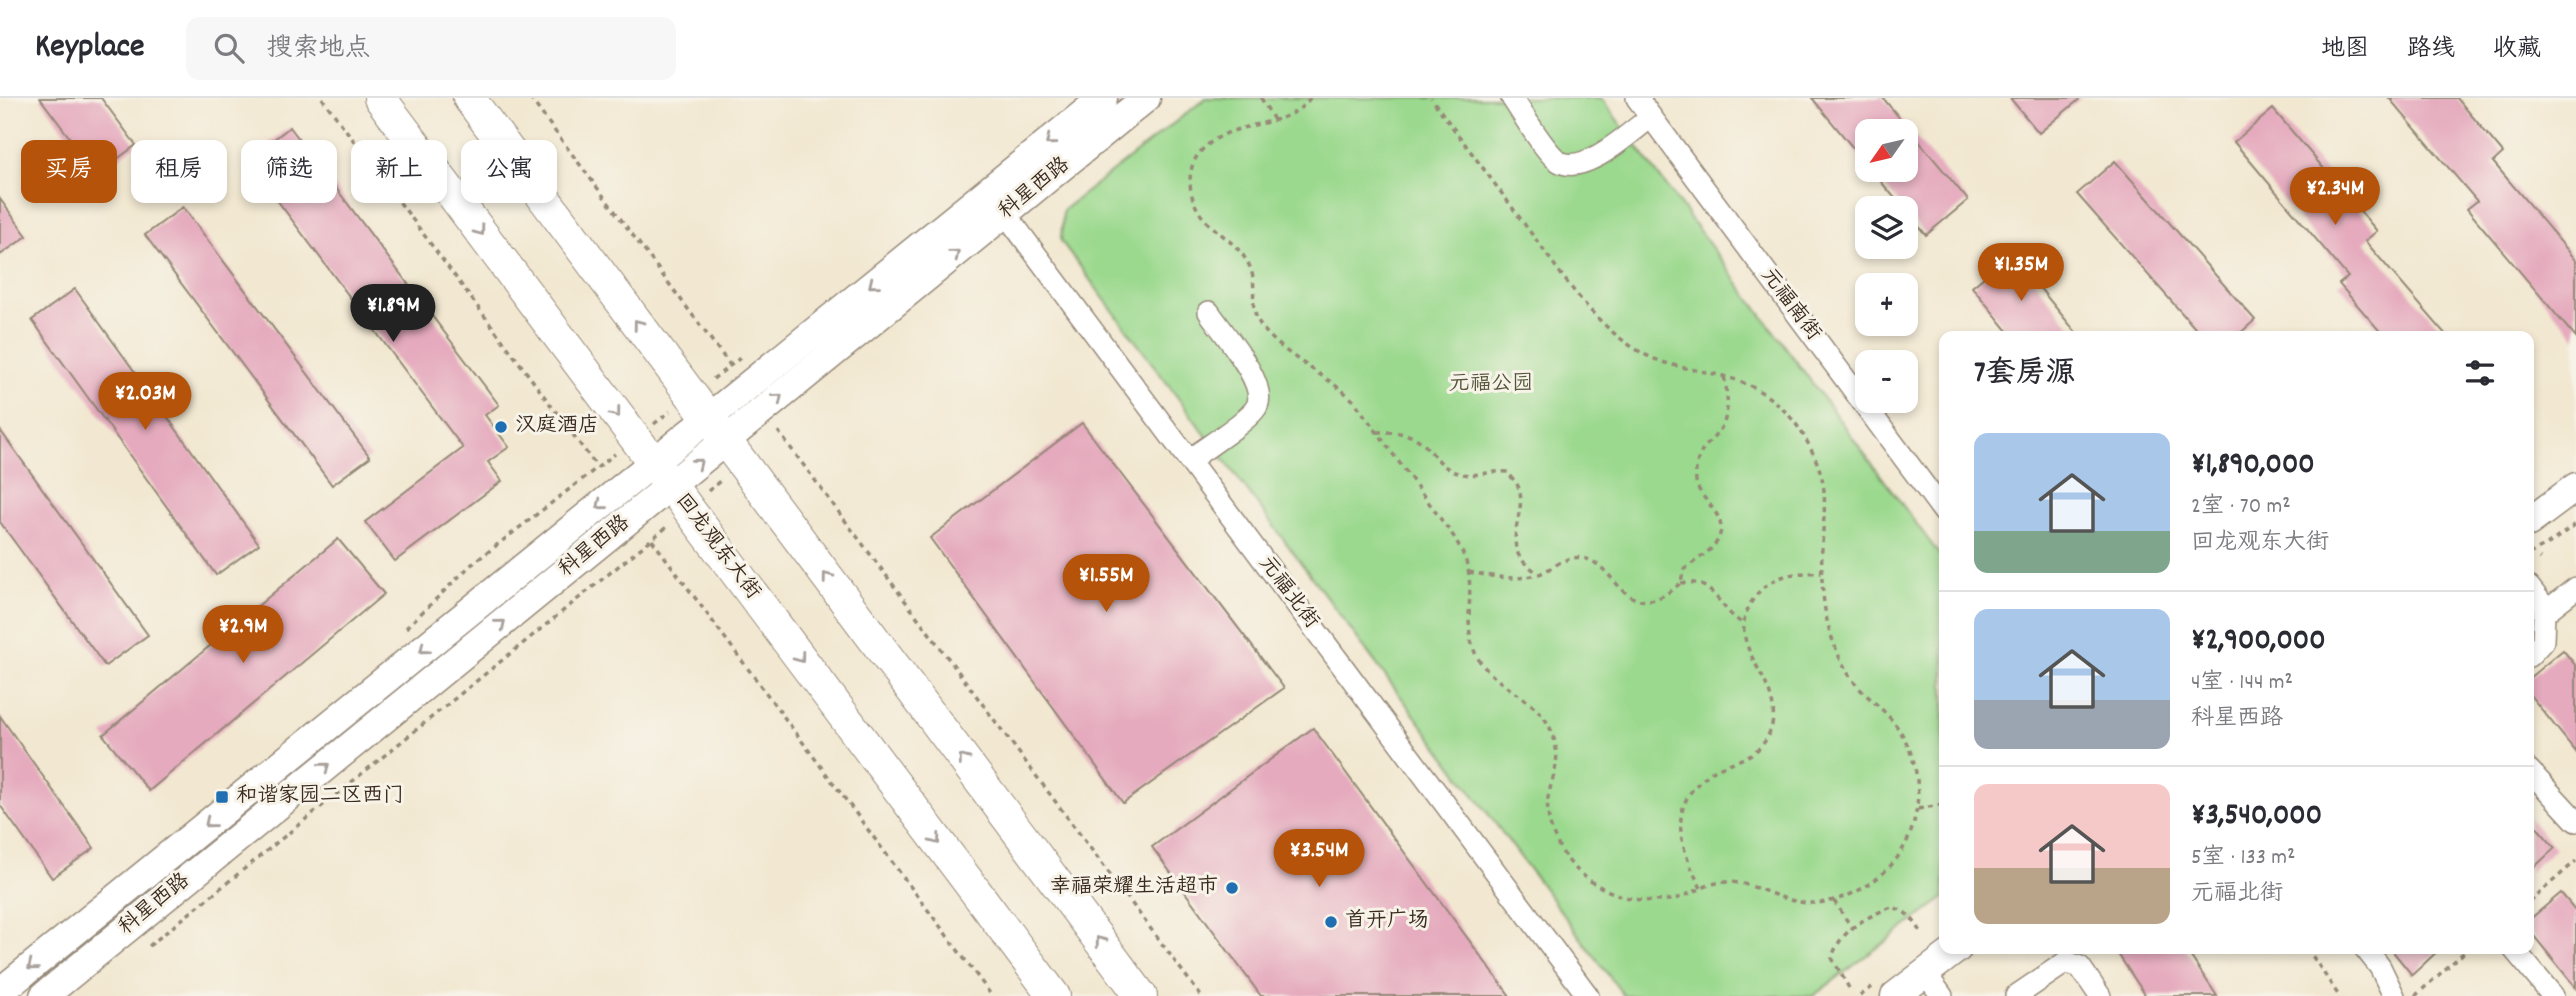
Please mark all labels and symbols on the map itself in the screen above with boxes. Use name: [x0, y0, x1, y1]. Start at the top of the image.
north arrow: [1855, 119, 1918, 182]
one-way arrow: [1045, 133, 1058, 145]
street label: 科星西路: [993, 151, 1077, 227]
pin: ¥2.34M: [2278, 167, 2392, 227]
one-way arrow: [472, 223, 485, 236]
pin: ¥1.35M: [1964, 244, 2078, 303]
one-way arrow: [947, 250, 959, 263]
street label: 元福南街: [1753, 262, 1827, 348]
one-way arrow: [869, 276, 881, 289]
pin: ¥1.89M: [336, 285, 450, 344]
one-way arrow: [633, 319, 646, 332]
park label: 元福公园: [1449, 370, 1533, 400]
pin: ¥2.03M: [88, 372, 202, 432]
one-way arrow: [770, 394, 783, 406]
one-way arrow: [608, 405, 621, 418]
place label: 汉庭酒店: [515, 412, 599, 442]
marker: 汉庭酒店: [493, 419, 509, 435]
one-way arrow: [690, 459, 703, 471]
street label: 回龙观东大街: [667, 488, 767, 606]
one-way arrow: [596, 497, 608, 510]
street label: 科星西路: [553, 509, 637, 585]
street label: 元福北街: [1251, 550, 1325, 636]
pin: ¥1.55M: [1049, 554, 1163, 614]
one-way arrow: [823, 572, 835, 585]
pin: ¥2.9M: [194, 606, 292, 665]
one-way arrow: [494, 619, 506, 632]
one-way arrow: [419, 640, 431, 653]
one-way arrow: [791, 650, 804, 662]
one-way arrow: [959, 754, 972, 767]
one-way arrow: [317, 763, 329, 776]
place label: 和谐家园二区西门: [236, 782, 404, 812]
marker: 和谐家园二区西门: [214, 789, 230, 805]
one-way arrow: [205, 814, 217, 827]
pin: ¥3.54M: [1262, 830, 1376, 889]
one-way arrow: [928, 832, 941, 844]
street label: 科星西路: [113, 867, 197, 943]
place label: 幸福荣耀生活超市: [1050, 873, 1218, 903]
marker: 幸福荣耀生活超市: [1224, 880, 1240, 896]
place label: 首开广场: [1345, 907, 1429, 937]
marker: 首开广场: [1323, 914, 1339, 930]
one-way arrow: [1095, 937, 1108, 949]
one-way arrow: [28, 958, 41, 970]

